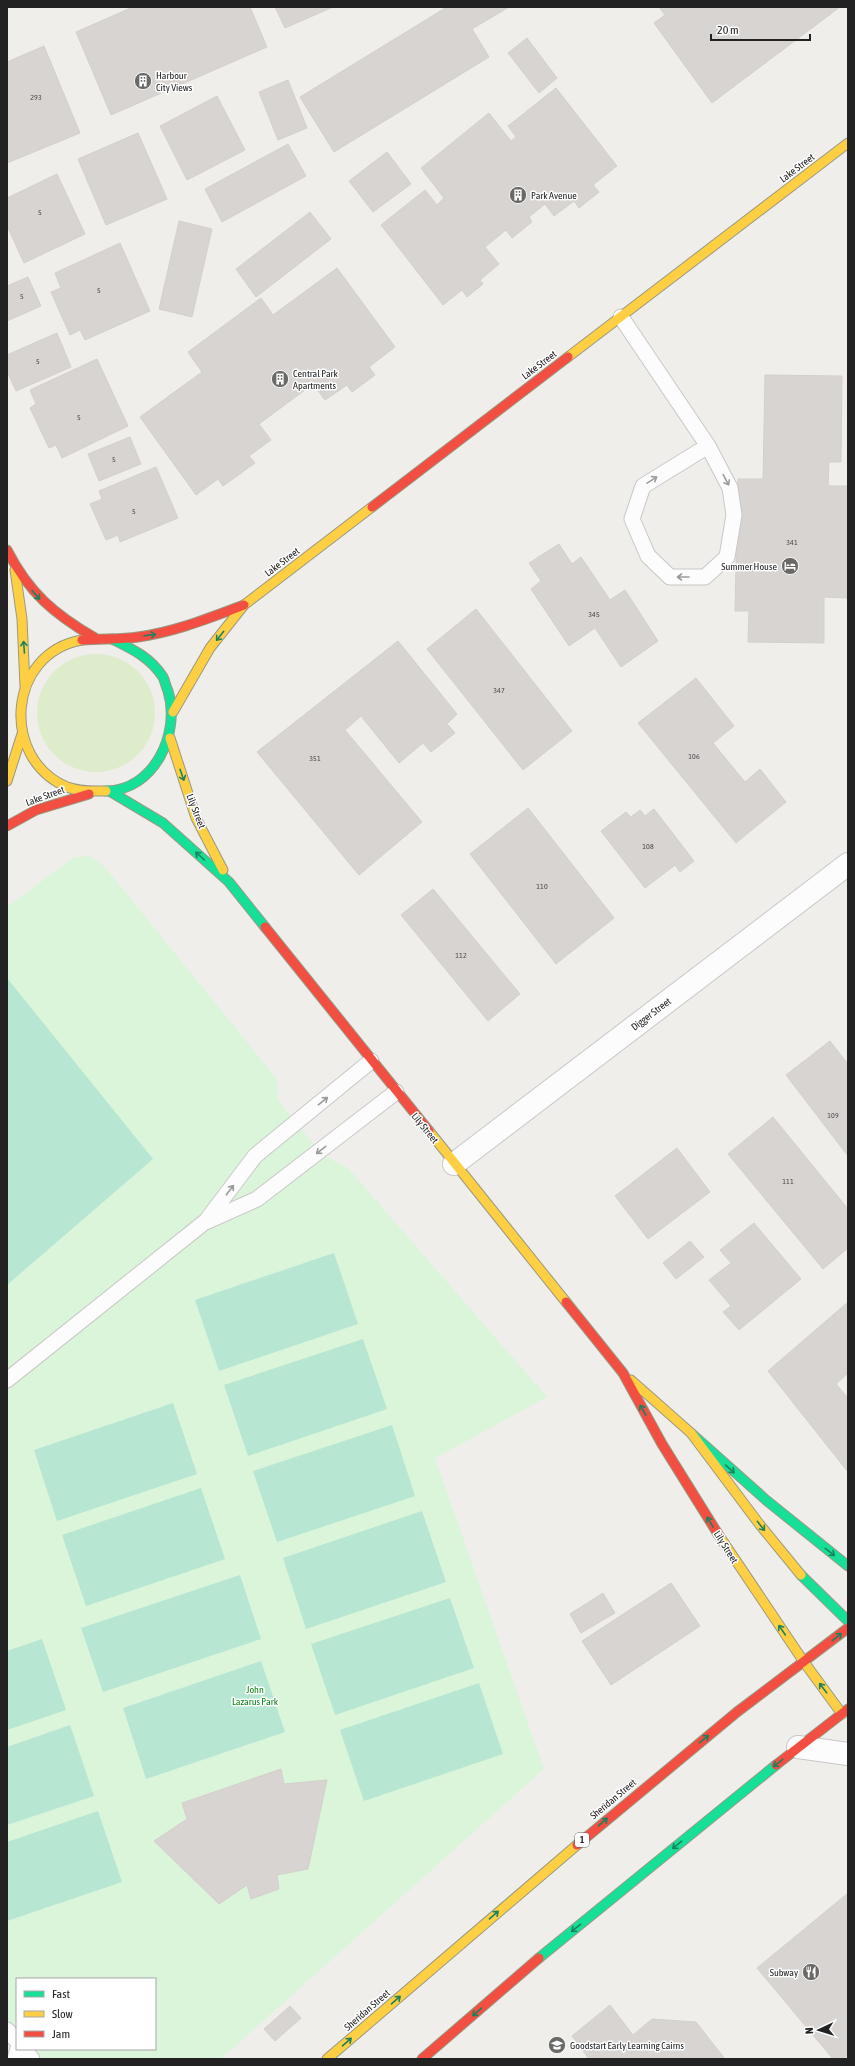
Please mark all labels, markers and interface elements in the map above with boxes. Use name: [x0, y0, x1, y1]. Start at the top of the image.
scale bar: [711, 16, 810, 42]
text: 20 m: [717, 23, 739, 37]
place label: Harbour City Views: [156, 70, 193, 93]
building icon: Harbour City Views: [133, 71, 153, 91]
house number: 293: [30, 93, 42, 102]
street label: Lake Street: [777, 151, 817, 185]
building icon: Park Avenue: [508, 185, 528, 205]
place label: Park Avenue: [531, 190, 577, 201]
house number: 5: [38, 208, 42, 217]
house number: 5: [97, 286, 101, 295]
house number: 5: [20, 292, 24, 301]
street label: Lake Street: [519, 348, 559, 382]
house number: 5: [36, 357, 40, 366]
place label: Central Park Apartments: [293, 368, 338, 391]
building icon: Central Park Apartments: [270, 369, 290, 389]
house number: 5: [77, 413, 81, 422]
house number: 5: [112, 455, 116, 464]
one-way arrow: [723, 474, 731, 486]
one-way arrow: [646, 476, 657, 484]
house number: 5: [132, 507, 136, 516]
house number: 341: [786, 538, 798, 547]
street label: Lake Street: [262, 545, 302, 579]
hotel icon: Summer House: [780, 556, 800, 576]
place label: Summer House: [721, 561, 777, 572]
one-way arrow: [677, 573, 690, 581]
one-way arrow: [32, 590, 41, 600]
house number: 345: [588, 610, 600, 619]
one-way arrow: [216, 630, 224, 641]
one-way arrow: [144, 631, 157, 638]
one-way arrow: [21, 641, 28, 654]
house number: 347: [493, 686, 505, 695]
house number: 106: [688, 752, 700, 761]
house number: 351: [309, 754, 321, 763]
one-way arrow: [179, 768, 186, 781]
street label: Lake Street: [24, 784, 66, 808]
street label: Lily Street: [184, 792, 208, 830]
house number: 108: [642, 842, 654, 851]
one-way arrow: [195, 852, 205, 861]
house number: 110: [536, 882, 548, 891]
house number: 112: [455, 951, 467, 960]
street label: Digger Street: [629, 995, 673, 1033]
one-way arrow: [317, 1096, 328, 1105]
street label: Lily Street: [409, 1110, 441, 1146]
house number: 109: [827, 1111, 839, 1120]
one-way arrow: [316, 1146, 327, 1154]
house number: 111: [782, 1177, 794, 1186]
one-way arrow: [226, 1185, 234, 1196]
one-way arrow: [639, 1404, 646, 1416]
one-way arrow: [725, 1464, 735, 1473]
one-way arrow: [705, 1516, 713, 1528]
one-way arrow: [756, 1520, 765, 1531]
street label: Lily Street: [712, 1529, 740, 1565]
one-way arrow: [825, 1548, 836, 1556]
one-way arrow: [777, 1624, 785, 1636]
one-way arrow: [831, 1633, 842, 1641]
one-way arrow: [818, 1683, 827, 1694]
park label: John Lazarus Park: [232, 1684, 279, 1707]
one-way arrow: [698, 1735, 709, 1743]
one-way arrow: [772, 1759, 783, 1768]
street label: Sheridan Street: [588, 1777, 638, 1821]
one-way arrow: [598, 1817, 609, 1826]
road number: 1: [575, 1833, 589, 1847]
one-way arrow: [672, 1841, 682, 1850]
one-way arrow: [489, 1911, 500, 1920]
one-way arrow: [571, 1923, 582, 1932]
restaurant icon: Subway: [801, 1962, 821, 1982]
place label: Subway: [770, 1967, 798, 1978]
legend: [16, 1978, 156, 2050]
text: Fast: [52, 1987, 70, 2001]
street label: Sheridan Street: [342, 1987, 392, 2033]
one-way arrow: [390, 1996, 401, 2005]
text: Slow: [52, 2007, 73, 2021]
one-way arrow: [472, 2007, 482, 2016]
north arrow: [799, 2010, 839, 2050]
text: Jam: [52, 2027, 70, 2041]
text: N: [803, 2027, 815, 2034]
school or university icon: Goodstart Early Learning Cairns: [547, 2035, 567, 2055]
one-way arrow: [341, 2038, 352, 2047]
place label: Goodstart Early Learning Cairns: [570, 2040, 684, 2051]

